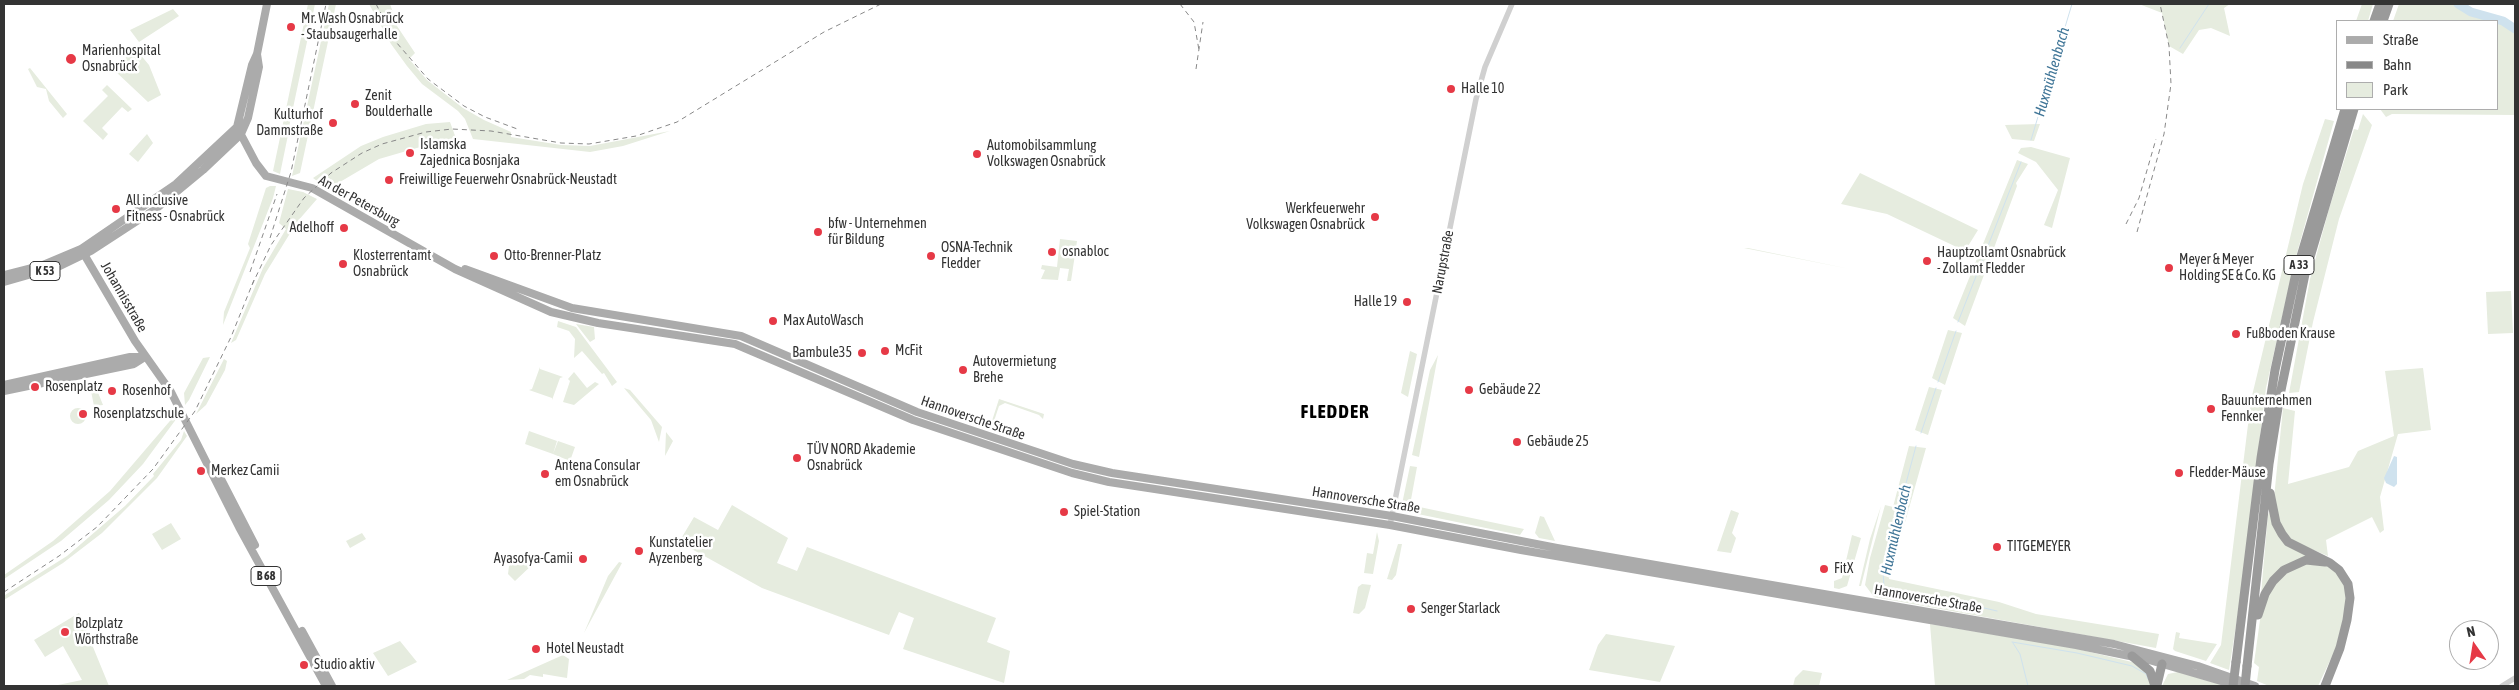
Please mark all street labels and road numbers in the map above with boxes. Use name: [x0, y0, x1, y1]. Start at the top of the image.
street label: An der Petersburg: [316, 172, 402, 230]
street label: Narupstraße: [1429, 229, 1457, 295]
road number: A 33: [2284, 256, 2314, 274]
street label: Johannisstraße: [97, 259, 151, 335]
road number: K 53: [30, 262, 60, 280]
street label: Hannoversche Straße: [919, 392, 1027, 444]
street label: Hannoversche Straße: [1311, 483, 1421, 517]
road number: B 68: [251, 566, 281, 586]
street label: Hannoversche Straße: [1873, 581, 1983, 617]

